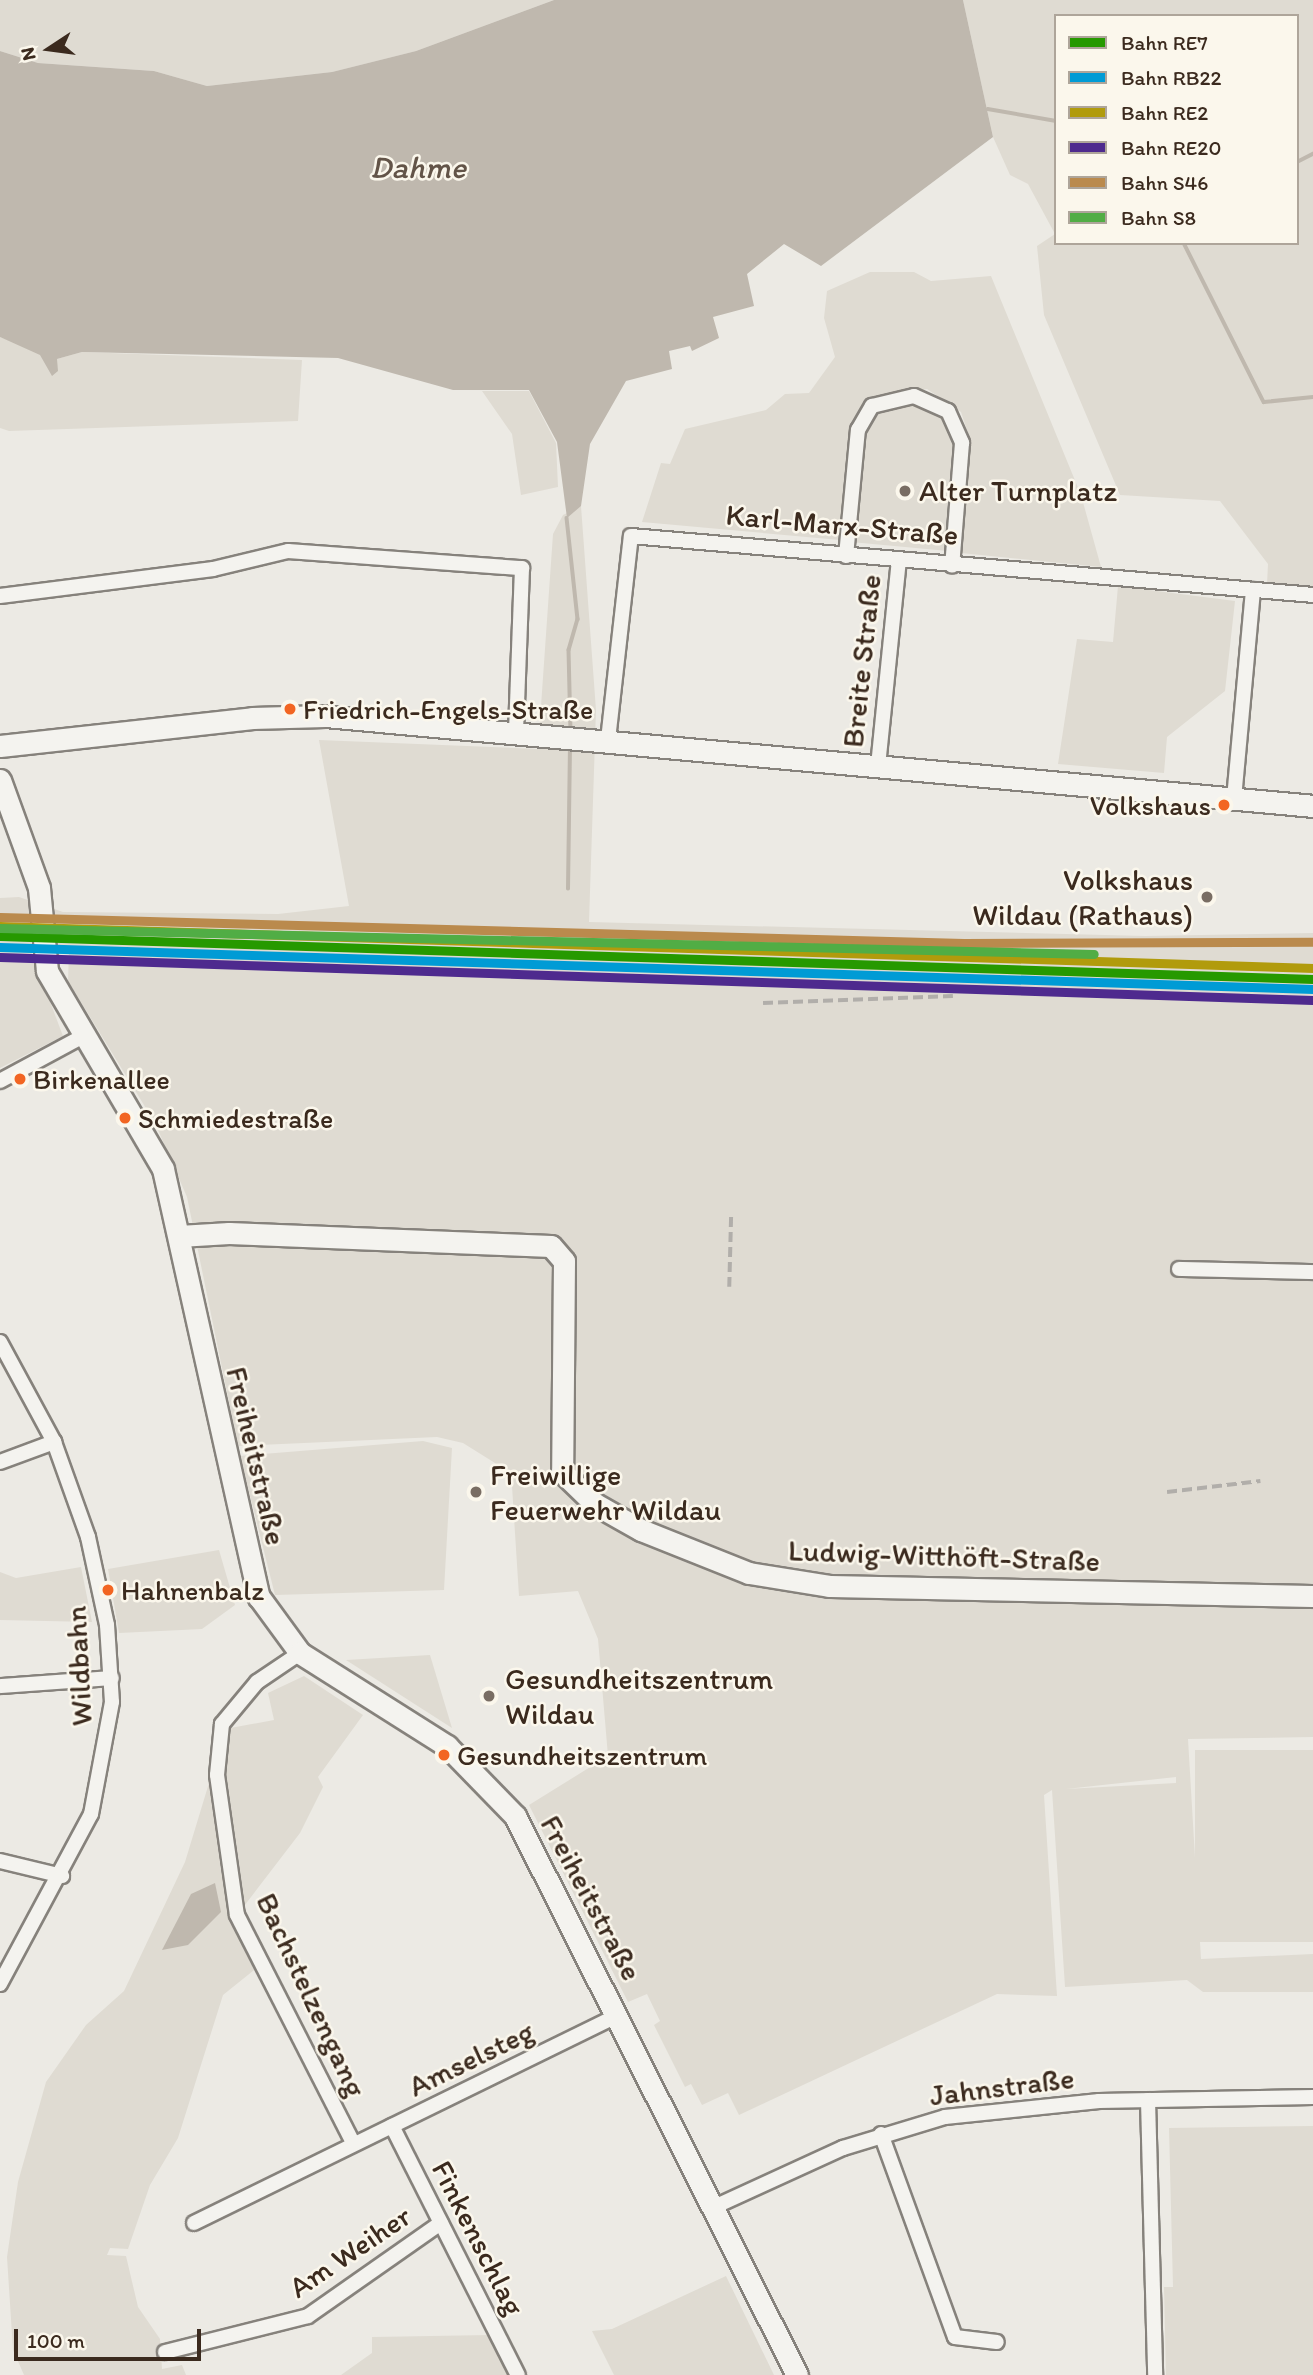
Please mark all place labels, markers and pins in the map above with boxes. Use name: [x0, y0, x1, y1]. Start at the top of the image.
place label: Alter Turnplatz: [919, 473, 1114, 509]
marker: Alter Turnplatz: [897, 483, 913, 499]
place label: Friedrich-Engels-Straße: [303, 692, 593, 726]
marker: Friedrich-Engels-Straße: [283, 702, 297, 716]
place label: Volkshaus: [1090, 788, 1211, 822]
marker: Volkshaus: [1217, 798, 1231, 812]
place label: Volkshaus Wildau (Rathaus): [972, 862, 1193, 932]
marker: Volkshaus Wildau (Rathaus): [1199, 889, 1215, 905]
place label: Birkenallee: [33, 1062, 170, 1096]
marker: Birkenallee: [13, 1072, 27, 1086]
place label: Schmiedestraße: [138, 1101, 333, 1135]
marker: Schmiedestraße: [118, 1111, 132, 1125]
place label: Freiwillige Feuerwehr Wildau: [490, 1457, 720, 1528]
marker: Freiwillige Feuerwehr Wildau: [468, 1484, 484, 1500]
place label: Hahnenbalz: [121, 1573, 264, 1607]
marker: Hahnenbalz: [101, 1583, 115, 1597]
place label: Gesundheitszentrum Wildau: [505, 1661, 773, 1732]
marker: Gesundheitszentrum Wildau: [479, 1686, 499, 1706]
place label: Gesundheitszentrum: [457, 1738, 707, 1772]
marker: Gesundheitszentrum: [437, 1748, 451, 1762]

